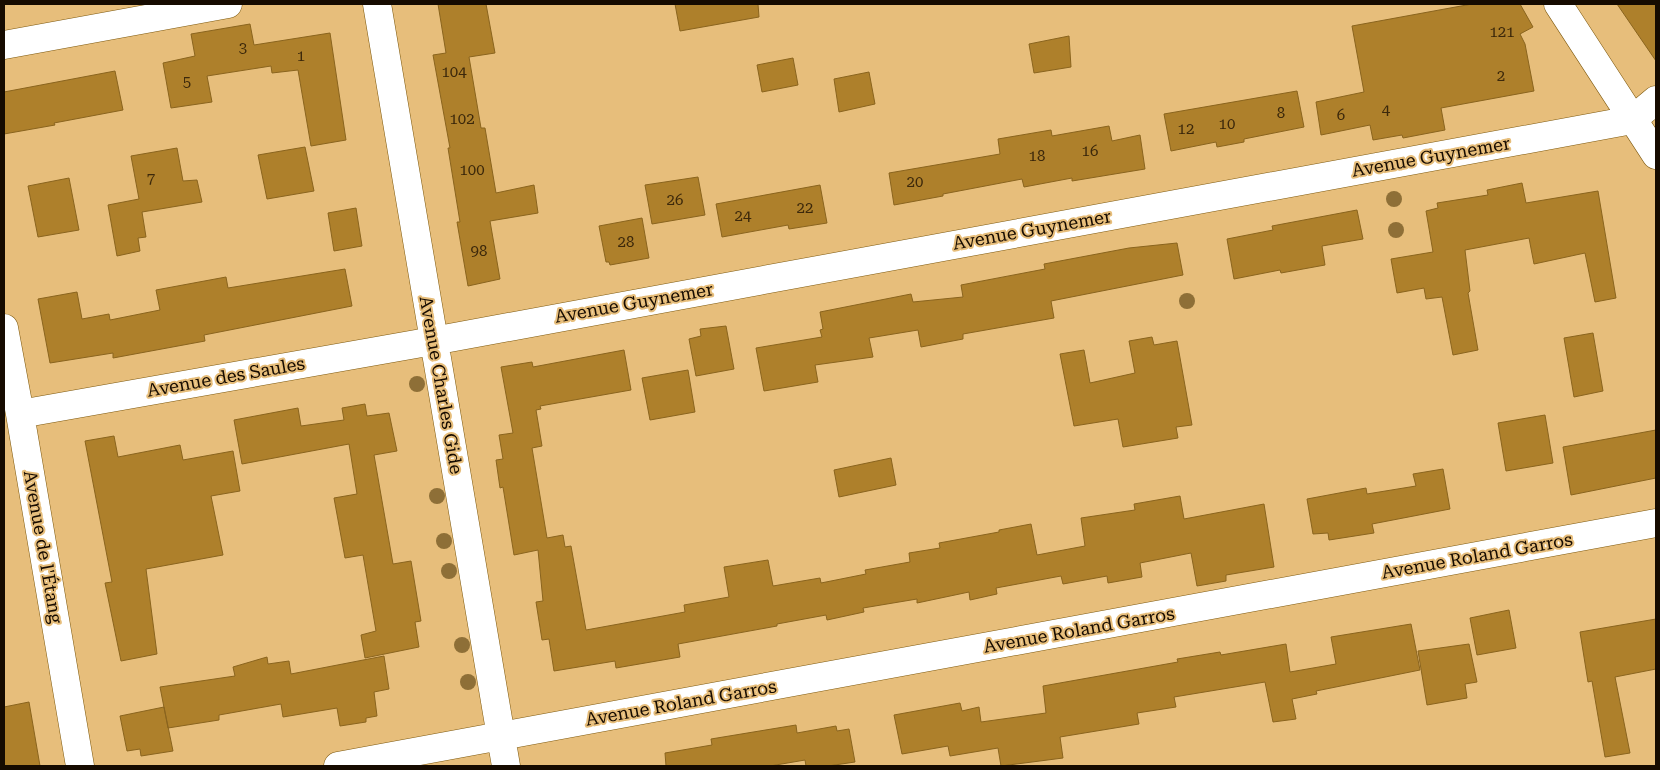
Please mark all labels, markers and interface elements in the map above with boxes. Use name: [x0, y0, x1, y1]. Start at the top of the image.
house number: 121: [1489, 23, 1515, 41]
house number: 3: [239, 39, 247, 57]
house number: 1: [297, 47, 305, 65]
house number: 104: [441, 63, 467, 81]
house number: 2: [1497, 67, 1505, 85]
house number: 5: [183, 73, 191, 91]
house number: 4: [1382, 101, 1391, 119]
house number: 8: [1277, 104, 1285, 122]
house number: 6: [1337, 106, 1345, 124]
house number: 102: [449, 110, 475, 128]
house number: 10: [1219, 115, 1235, 133]
house number: 12: [1178, 120, 1194, 138]
street label: Avenue Guynemer: [1350, 132, 1512, 181]
house number: 16: [1082, 142, 1098, 160]
house number: 18: [1029, 147, 1045, 165]
house number: 100: [459, 161, 485, 179]
house number: 7: [147, 169, 155, 187]
house number: 20: [907, 173, 923, 191]
house number: 26: [667, 191, 683, 209]
house number: 22: [797, 199, 813, 217]
street label: Avenue Guynemer: [951, 205, 1113, 254]
house number: 24: [735, 207, 752, 225]
house number: 28: [618, 233, 634, 251]
house number: 98: [471, 242, 487, 260]
street label: Avenue Guynemer: [553, 278, 715, 327]
street label: Avenue Charles Gide: [415, 294, 468, 476]
street label: Avenue des Saules: [145, 352, 306, 401]
street label: Avenue de l'Étang: [20, 469, 67, 626]
street label: Avenue Roland Garros: [1380, 528, 1574, 583]
street label: Avenue Roland Garros: [982, 602, 1176, 657]
street label: Avenue Roland Garros: [584, 675, 778, 730]

